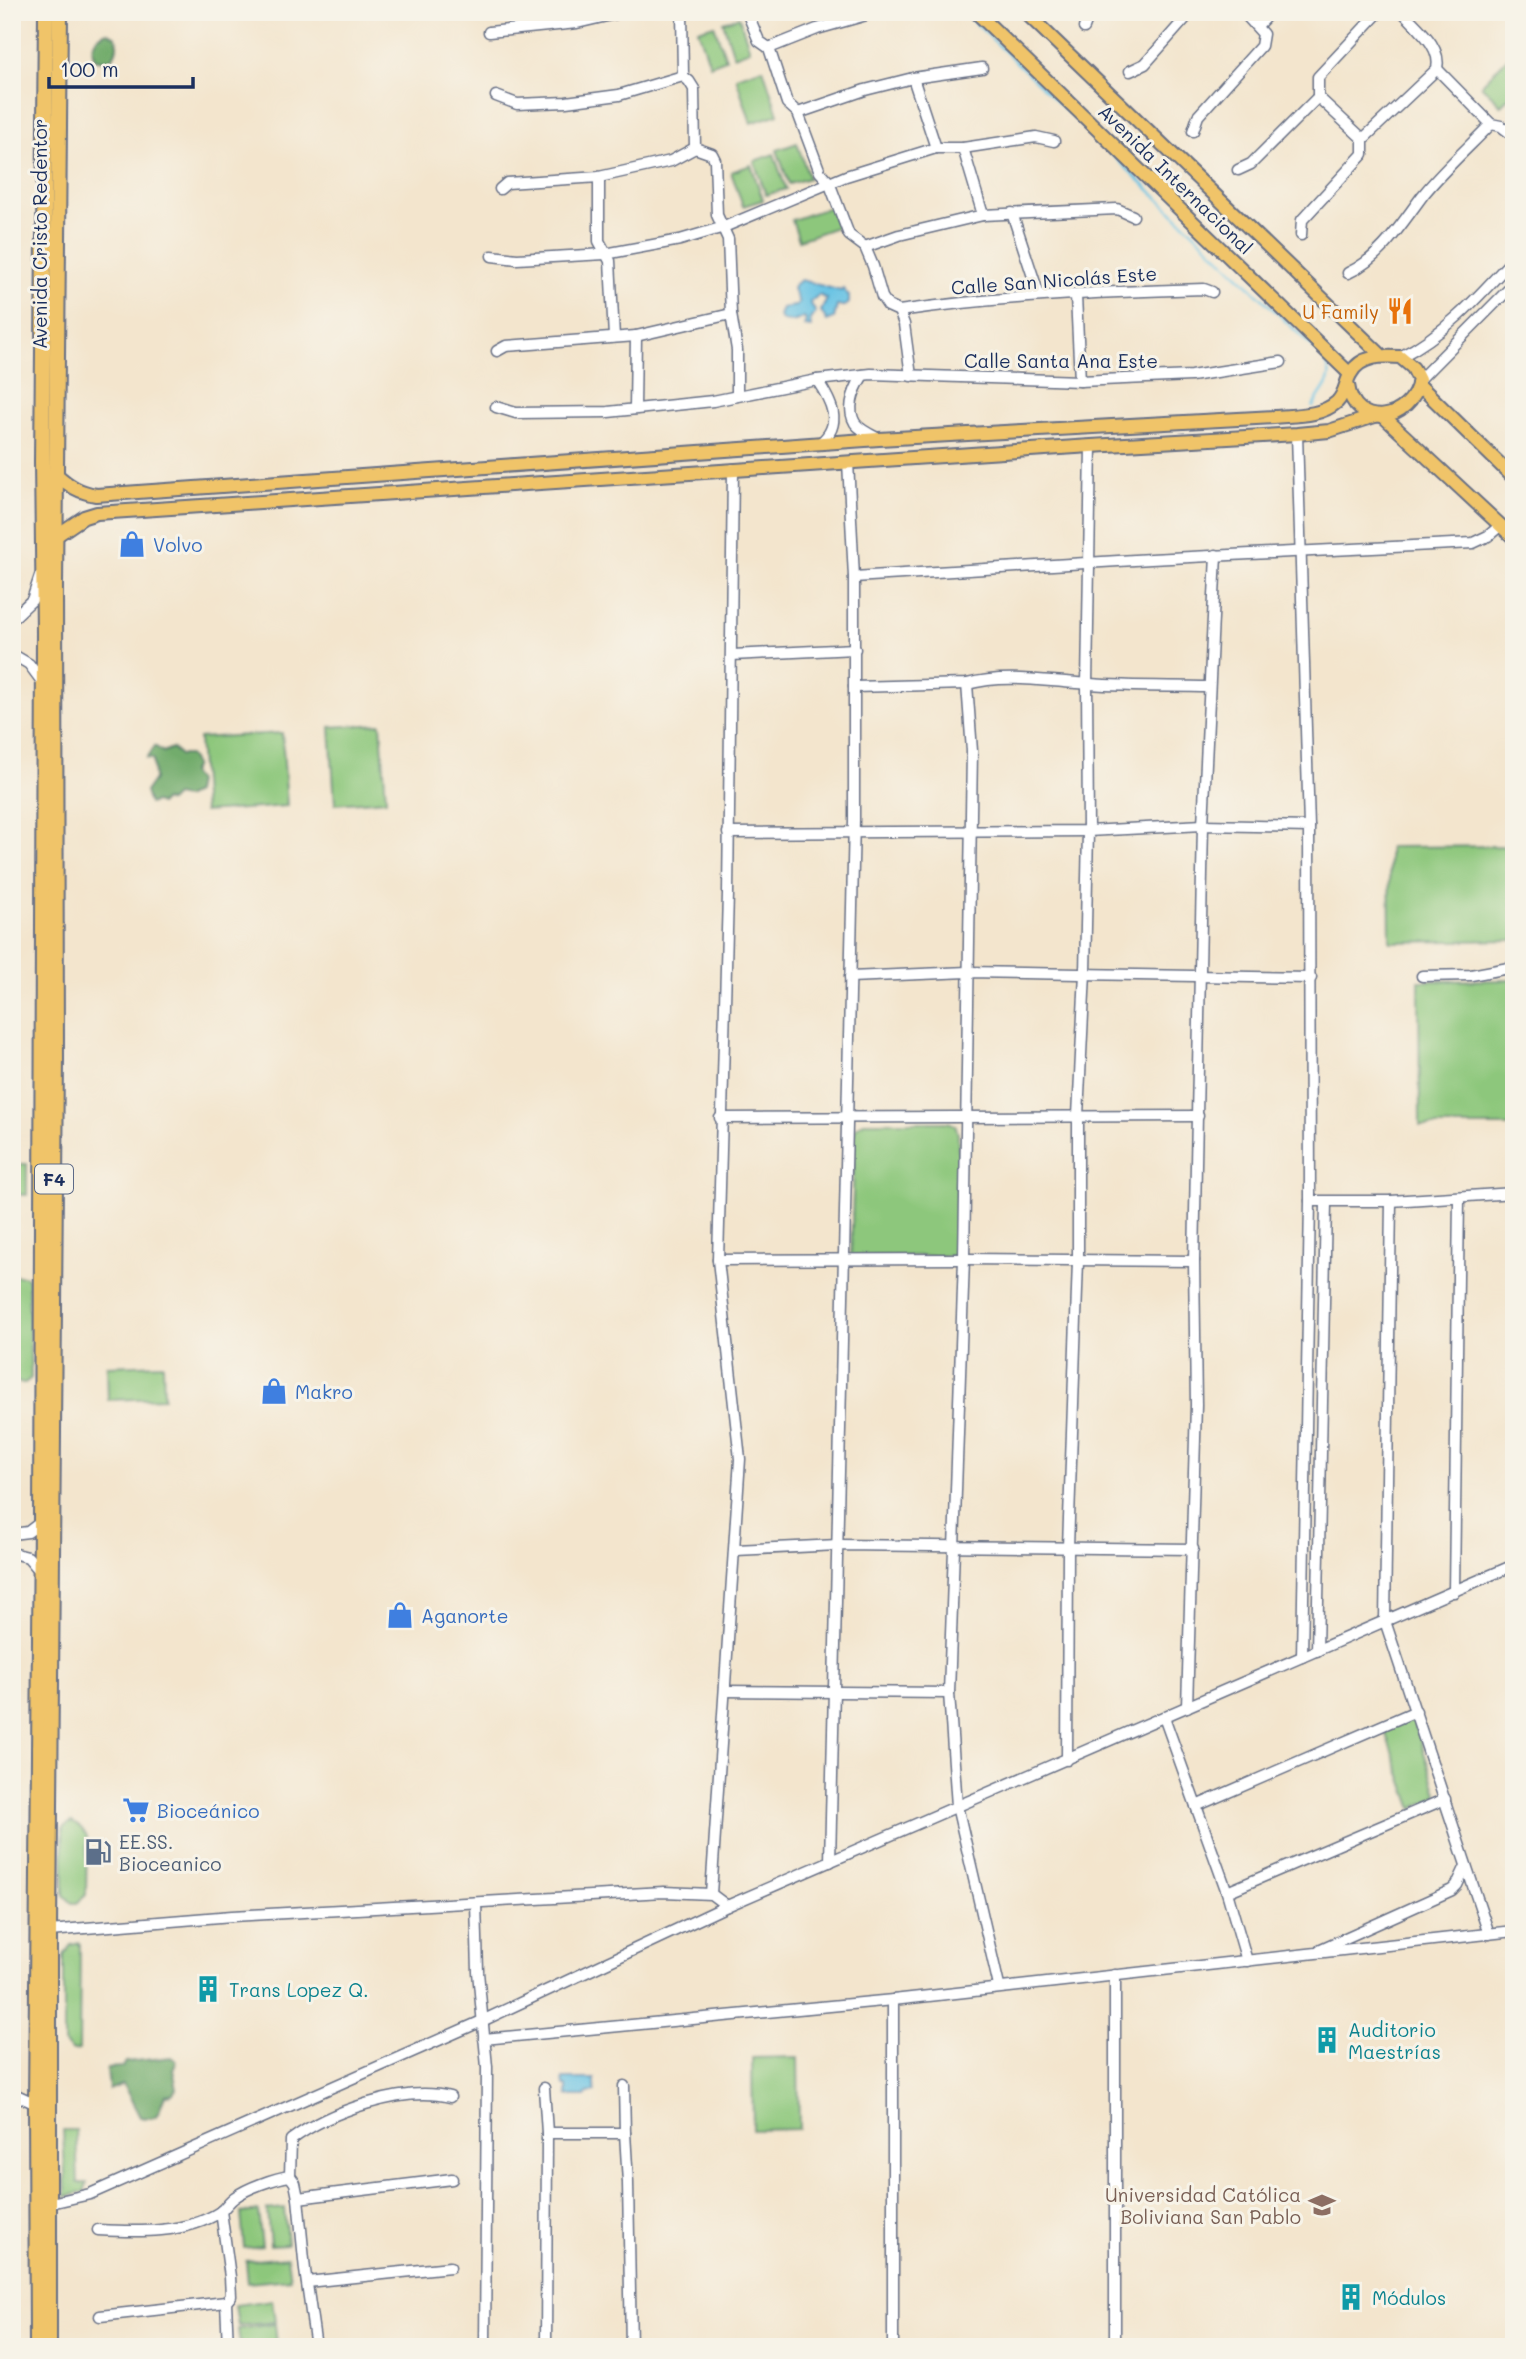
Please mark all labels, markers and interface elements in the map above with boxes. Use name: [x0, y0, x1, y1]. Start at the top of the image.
scale bar: [49, 46, 192, 90]
text: 100 m: [60, 55, 119, 82]
street label: Avenida Internacional: [1093, 99, 1259, 259]
street label: Avenida Cristo Redentor: [27, 119, 52, 349]
street label: Calle San Nicolás Este: [950, 260, 1158, 300]
restaurant icon: U Family: [1385, 296, 1415, 326]
place label: U Family: [1302, 299, 1379, 324]
street label: Calle Santa Ana Este: [964, 348, 1158, 373]
shop icon: Volvo: [117, 529, 147, 559]
place label: Volvo: [153, 532, 203, 557]
road number: F4: [35, 1164, 73, 1194]
shop icon: Makro: [259, 1376, 289, 1406]
place label: Makro: [295, 1379, 353, 1404]
shop icon: Aganorte: [385, 1600, 415, 1630]
place label: Aganorte: [421, 1603, 508, 1628]
supermarket icon: Bioceánico: [121, 1795, 151, 1825]
place label: Bioceánico: [157, 1798, 259, 1823]
place label: EE.SS. Bioceanico: [119, 1829, 221, 1876]
fuel station icon: EE.SS. Bioceanico: [83, 1837, 113, 1867]
building icon: Trans Lopez Q.: [193, 1974, 223, 2004]
place label: Trans Lopez Q.: [229, 1977, 369, 2002]
place label: Auditorio Maestrías: [1348, 2017, 1441, 2064]
building icon: Auditorio Maestrías: [1312, 2025, 1342, 2055]
place label: Universidad Católica Boliviana San Pablo: [1105, 2182, 1301, 2229]
school or university icon: Universidad Católica Boliviana San Pablo: [1307, 2190, 1337, 2220]
building icon: Módulos: [1336, 2282, 1366, 2312]
place label: Módulos: [1372, 2285, 1446, 2310]

